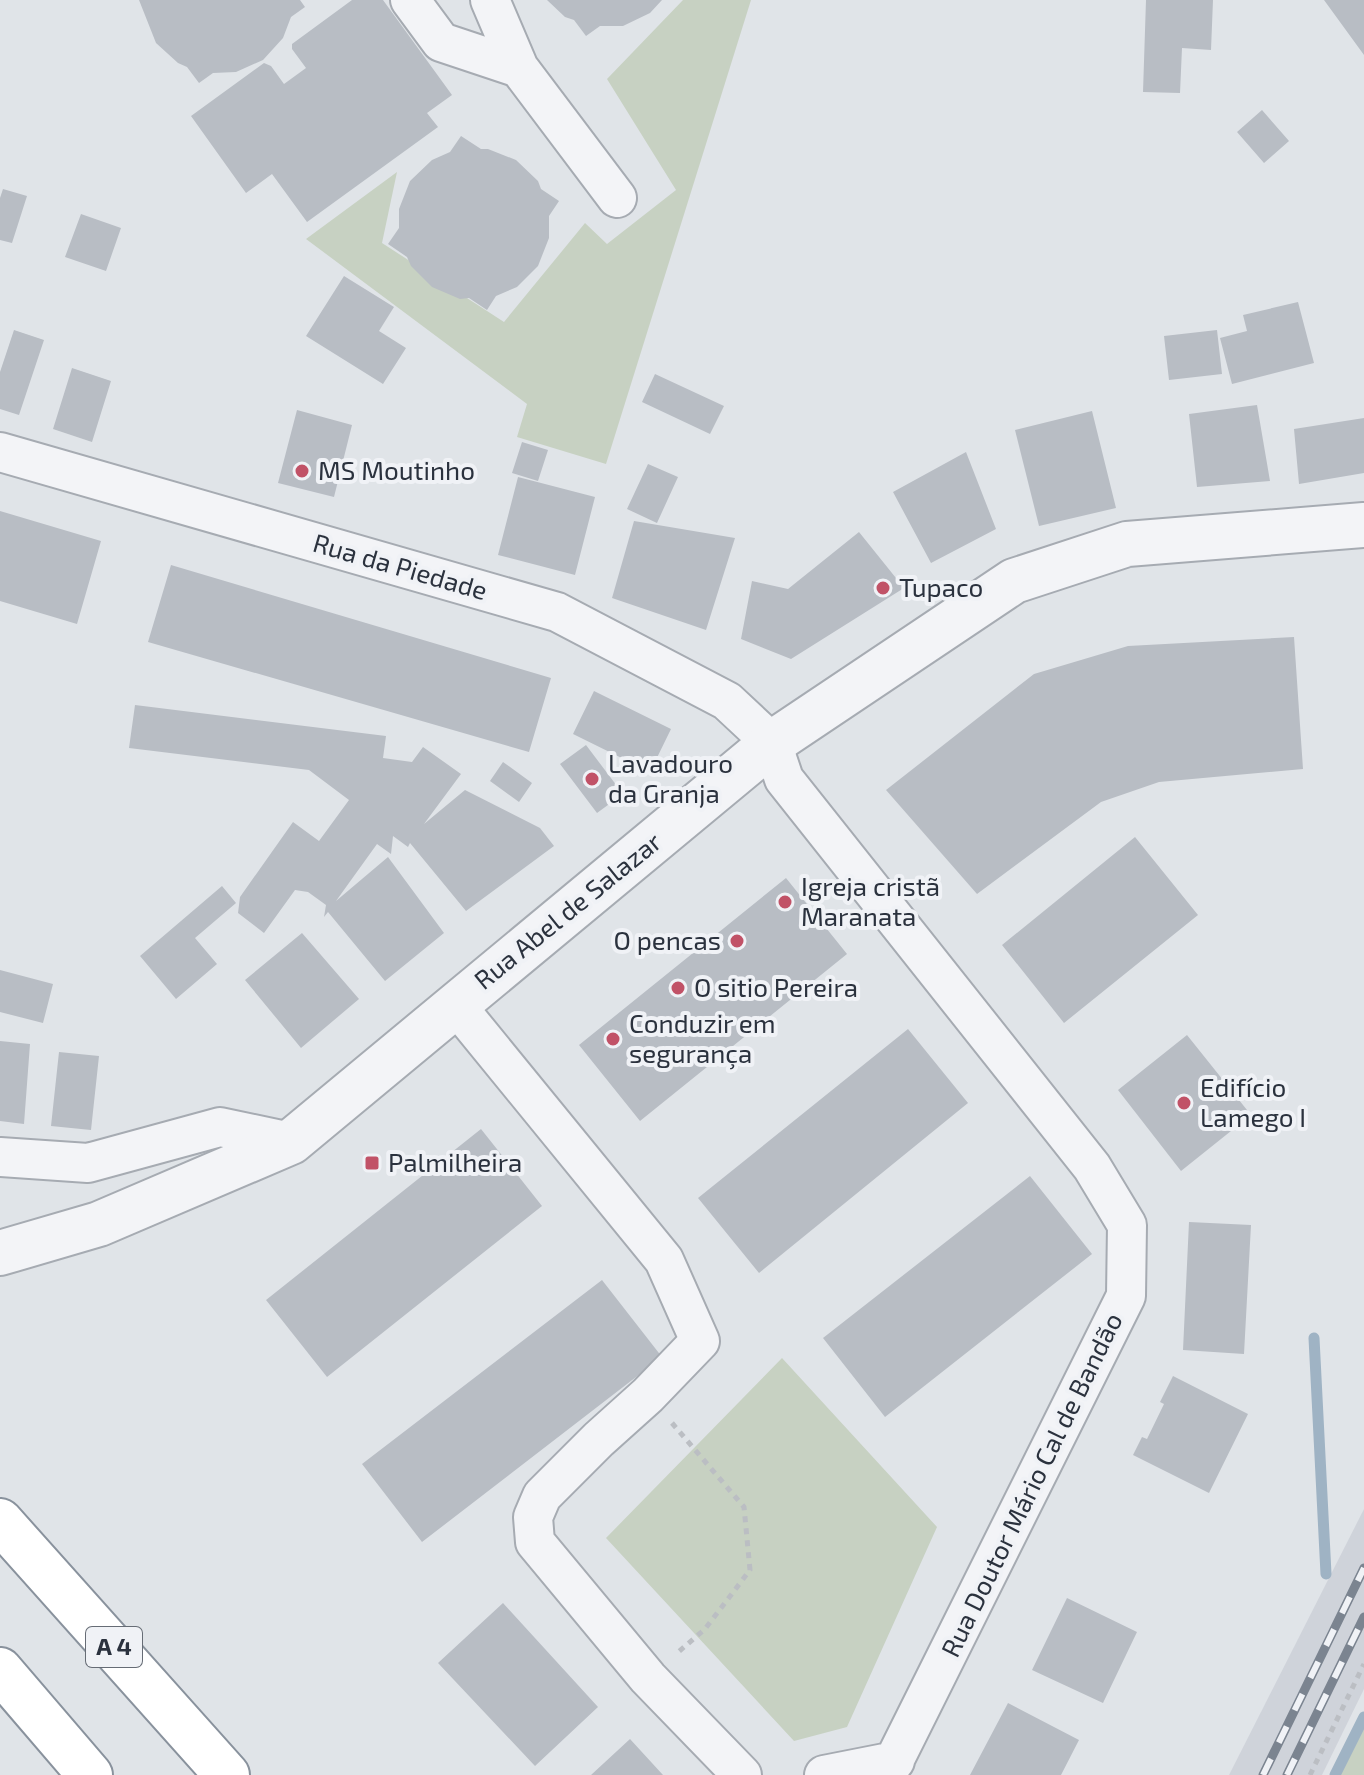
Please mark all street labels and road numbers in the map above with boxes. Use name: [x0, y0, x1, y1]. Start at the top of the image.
street label: Rua da Piedade: [310, 526, 491, 605]
street label: Rua Abel de Salazar: [467, 825, 667, 995]
street label: Rua Doutor Mário Cal de Bandão: [934, 1307, 1128, 1661]
road number: A 4: [86, 1627, 142, 1667]

